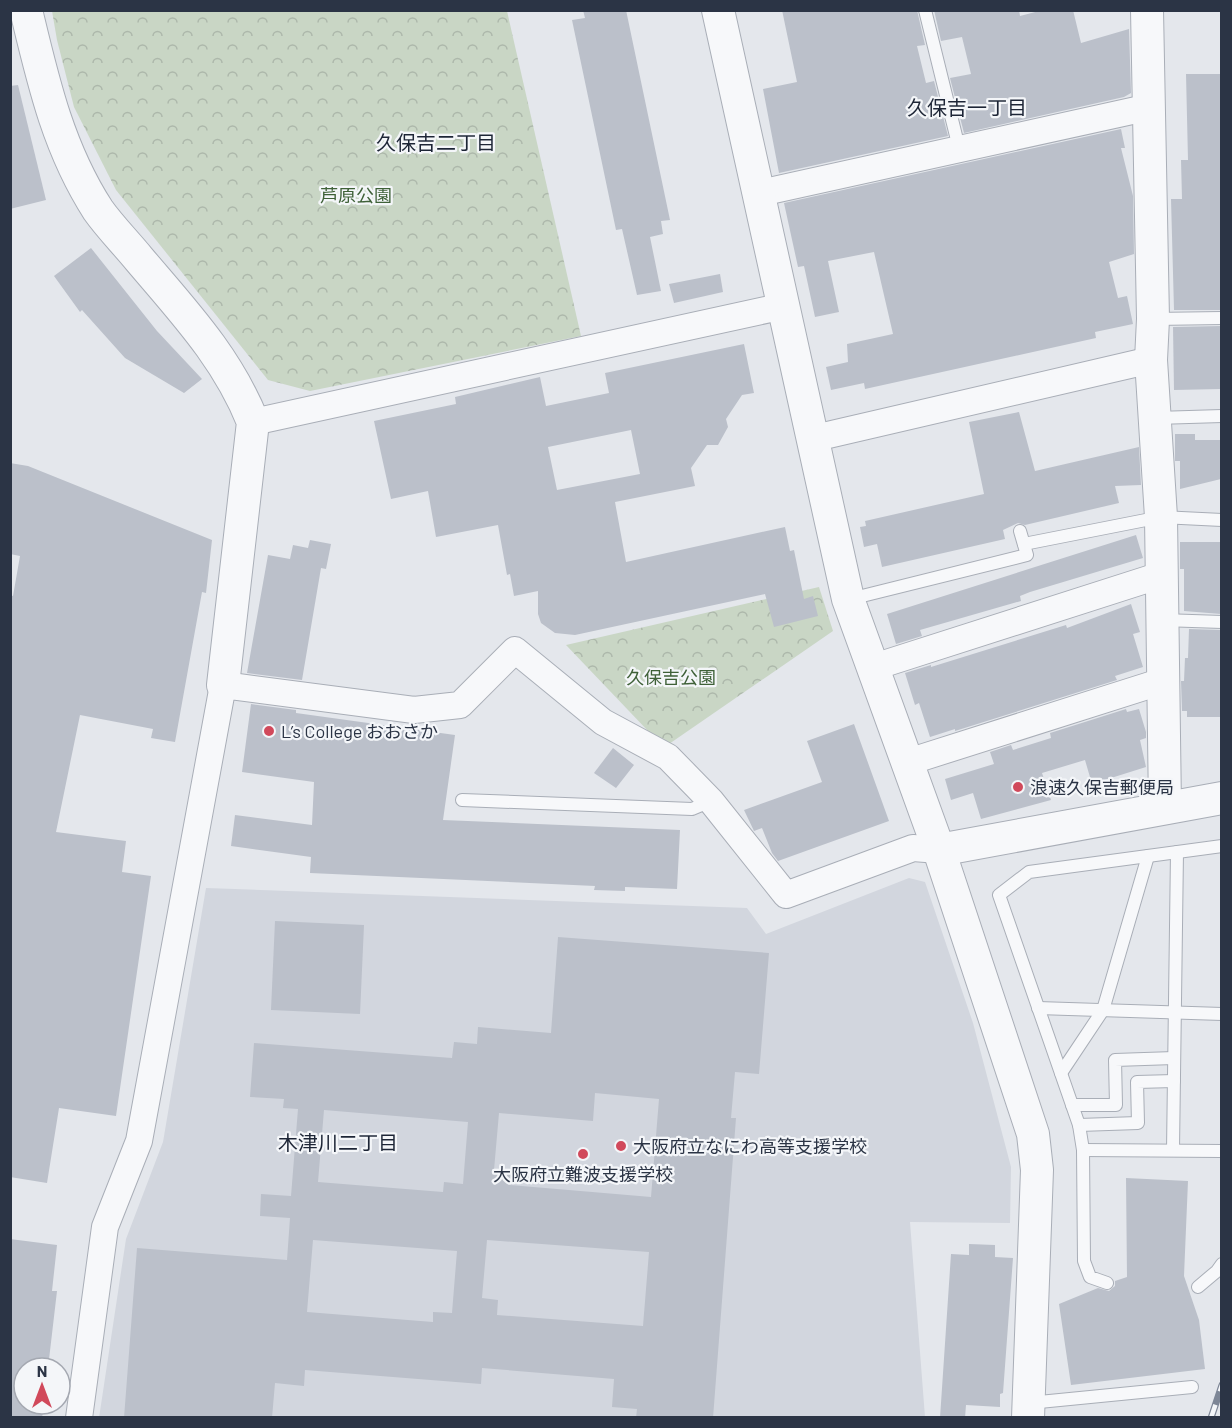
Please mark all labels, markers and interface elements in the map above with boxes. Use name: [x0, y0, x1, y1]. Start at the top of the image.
district label: 久保吉一丁目: [907, 95, 1027, 119]
district label: 久保吉二丁目: [376, 130, 496, 154]
park label: 芦原公園: [320, 184, 392, 206]
park label: 久保吉公園: [626, 666, 716, 688]
place label: L’s College おおさか: [281, 720, 438, 742]
marker: L’s College おおさか: [262, 724, 276, 738]
place label: 浪速久保吉郵便局: [1030, 776, 1174, 798]
marker: 浪速久保吉郵便局: [1011, 780, 1025, 794]
district label: 木津川二丁目: [278, 1130, 398, 1154]
place label: 大阪府立なにわ高等支援学校: [633, 1135, 867, 1157]
marker: 大阪府立なにわ高等支援学校: [614, 1139, 628, 1153]
marker: 大阪府立難波支援学校: [576, 1147, 590, 1161]
place label: 大阪府立難波支援学校: [493, 1163, 673, 1185]
north arrow: [12, 1356, 72, 1416]
text: N: [37, 1361, 47, 1380]

